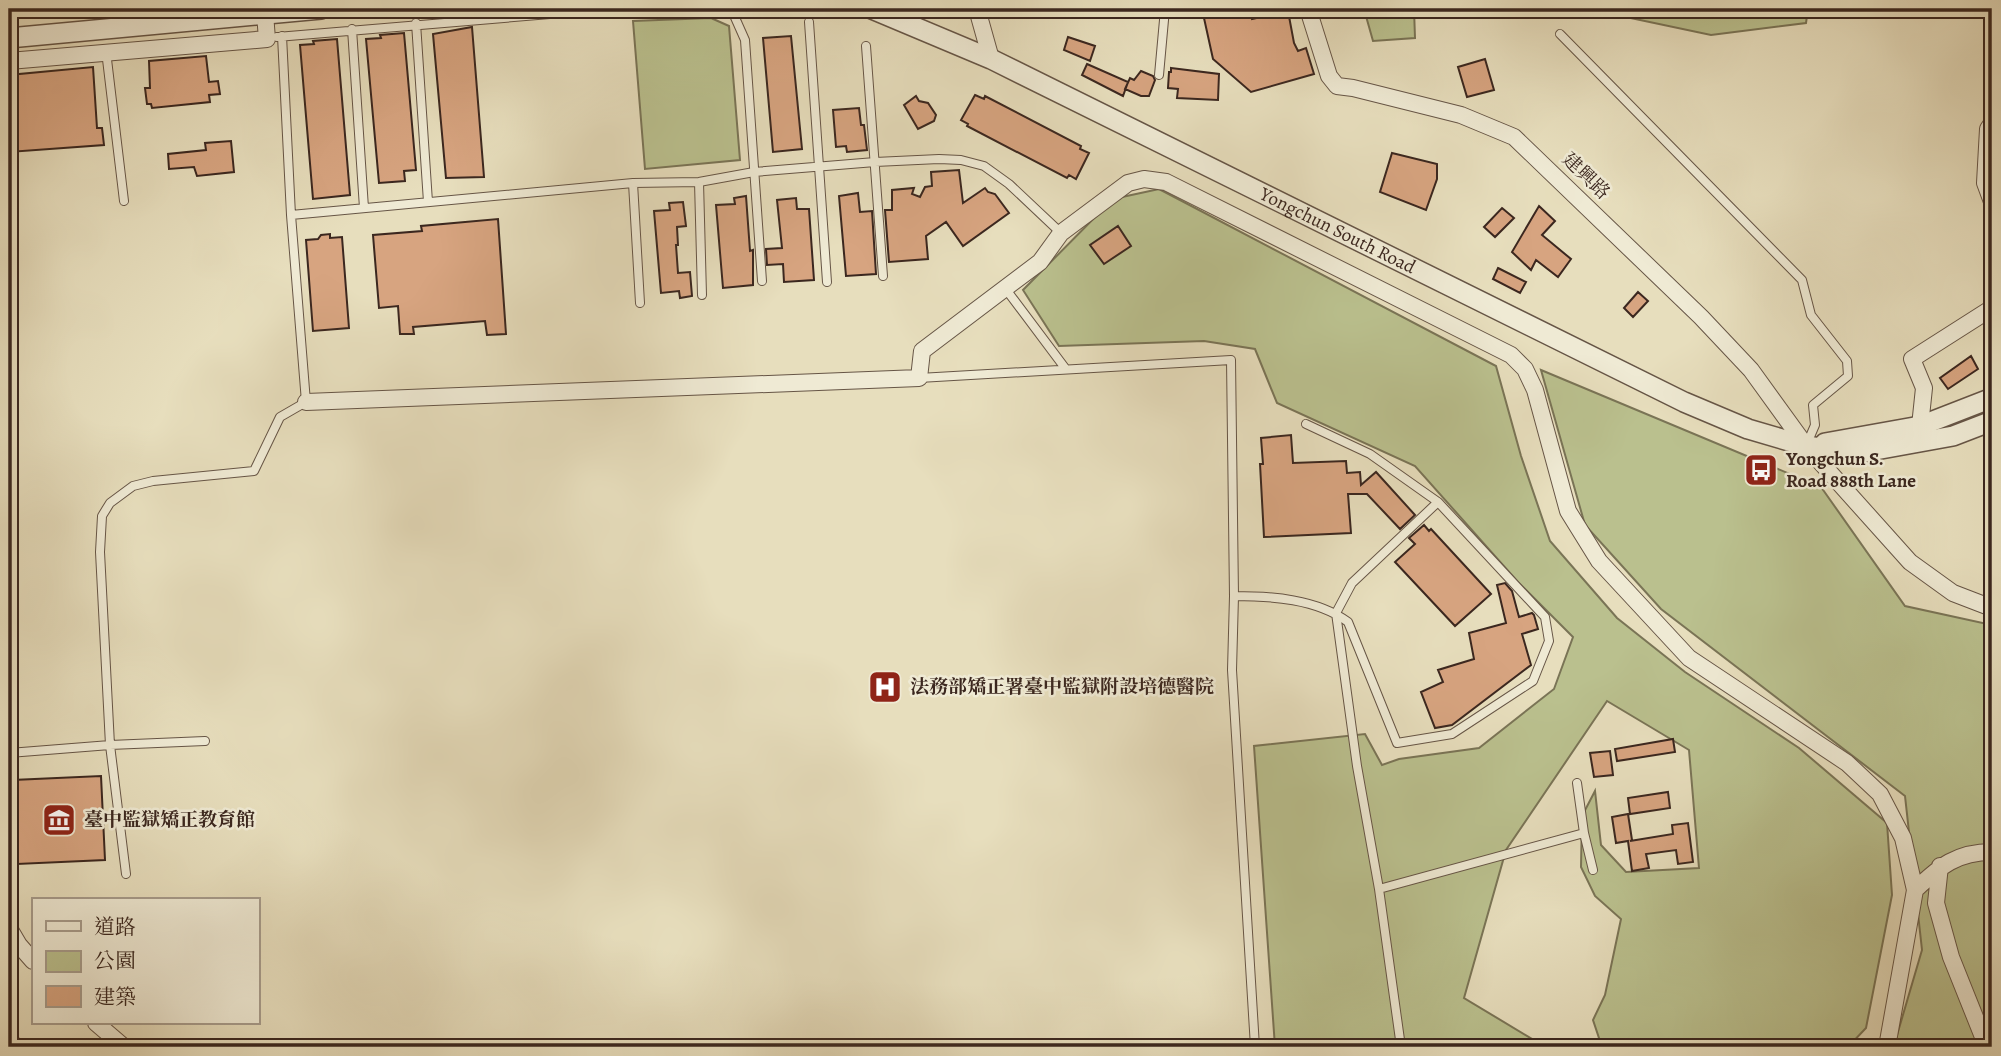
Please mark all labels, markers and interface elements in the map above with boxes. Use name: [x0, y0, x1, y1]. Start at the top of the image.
street label: 建興路: [1556, 147, 1616, 205]
street label: Yongchun South Road: [1255, 181, 1421, 281]
place label: Yongchun S. Road 888th Lane: [1785, 446, 1916, 494]
bus stop icon: Yongchun S. Road 888th Lane: [1742, 451, 1780, 489]
hospital icon: 法務部矯正署臺中監獄附設培德醫院: [866, 668, 904, 706]
place label: 法務部矯正署臺中監獄附設培德醫院: [910, 674, 1214, 700]
museum icon: 臺中監獄矯正教育館: [40, 801, 78, 839]
place label: 臺中監獄矯正教育館: [84, 807, 255, 833]
legend: [32, 898, 259, 1024]
text: 道路: [94, 913, 136, 941]
text: 公園: [94, 947, 136, 975]
text: 建築: [94, 983, 136, 1011]

